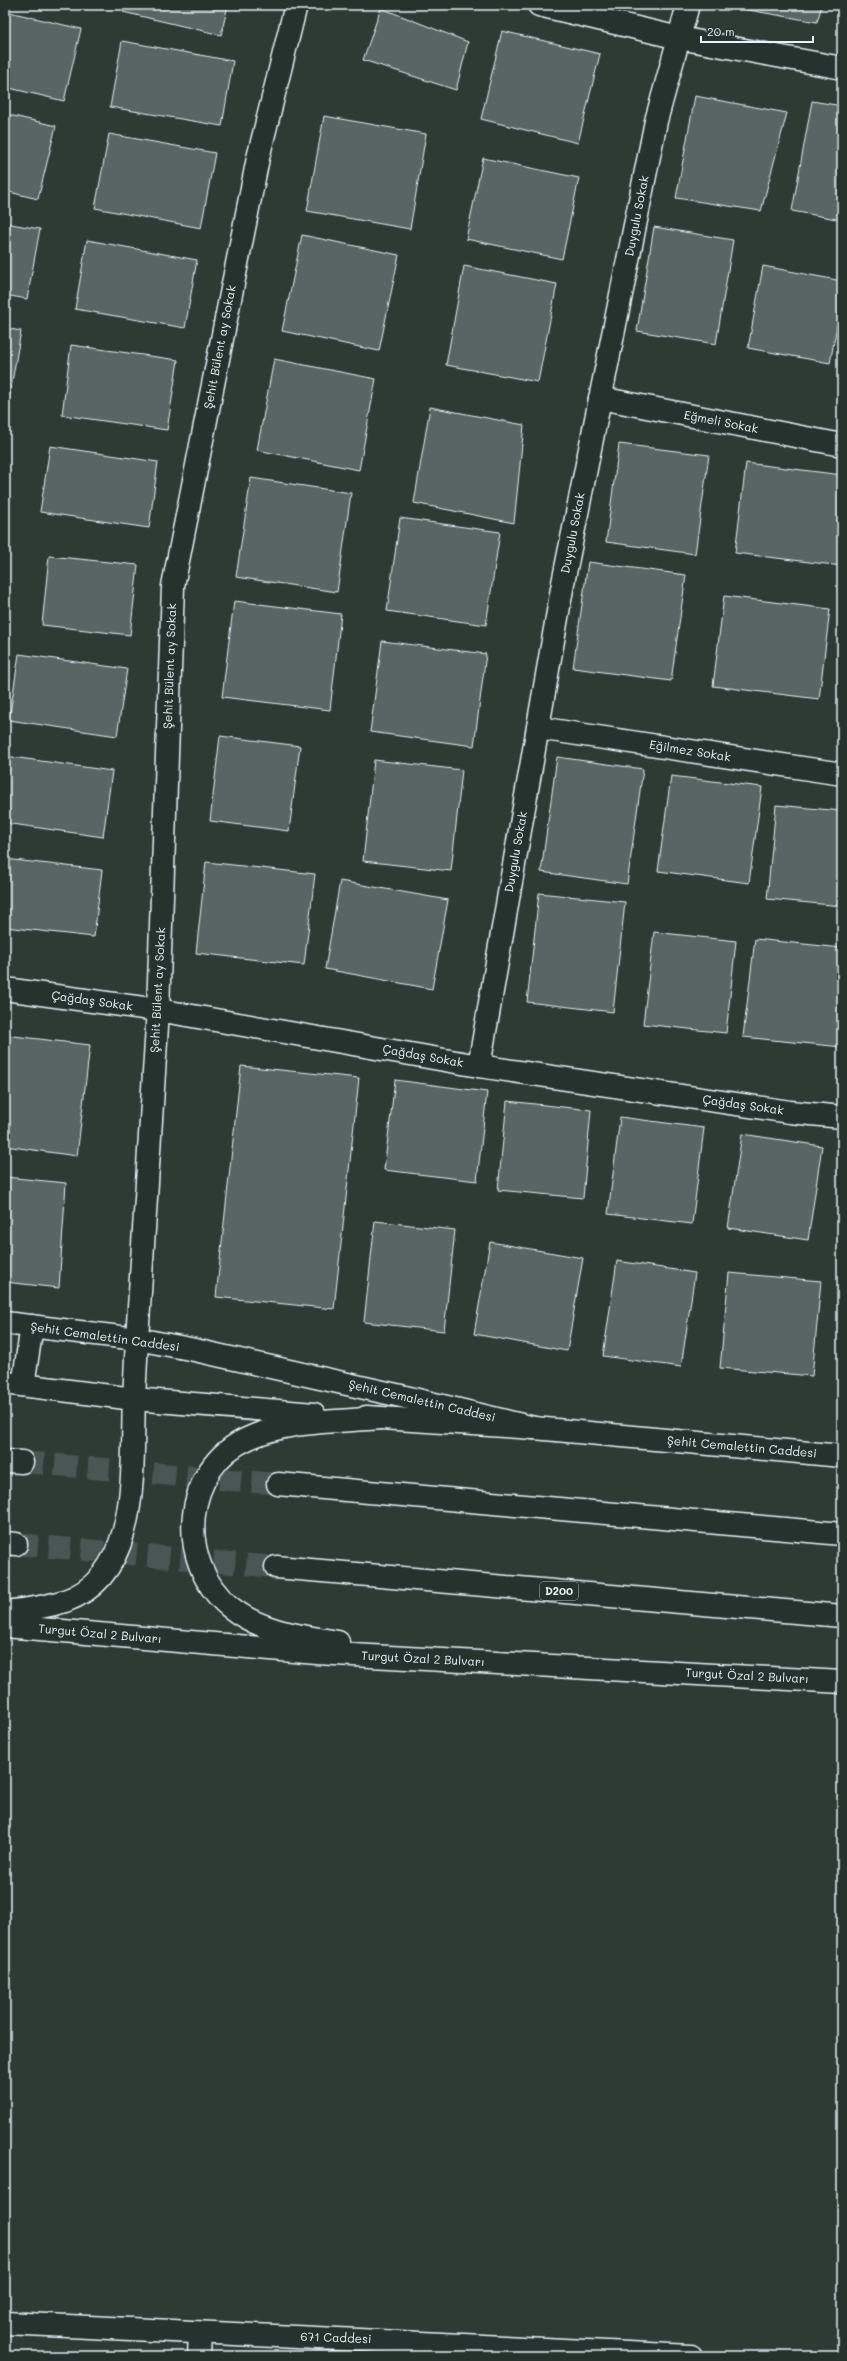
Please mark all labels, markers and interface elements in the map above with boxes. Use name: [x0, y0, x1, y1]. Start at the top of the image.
scale bar: [701, 18, 813, 44]
text: 20 m: [707, 23, 735, 39]
street label: Duygulu Sokak: [620, 174, 652, 258]
street label: Şehit Bülent ay Sokak: [199, 284, 239, 410]
street label: Eğmeli Sokak: [683, 406, 760, 436]
street label: Duygulu Sokak: [556, 491, 588, 575]
street label: Şehit Bülent ay Sokak: [159, 603, 179, 729]
street label: Eğilmez Sokak: [648, 736, 732, 764]
street label: Duygulu Sokak: [500, 810, 530, 894]
street label: Şehit Bülent ay Sokak: [146, 927, 168, 1053]
street label: Çağdaş Sokak: [50, 986, 134, 1014]
street label: Çağdaş Sokak: [381, 1040, 465, 1070]
street label: Çağdaş Sokak: [701, 1090, 785, 1118]
street label: Şehit Cemalettin Caddesi: [30, 1318, 181, 1354]
street label: Şehit Cemalettin Caddesi: [347, 1375, 497, 1425]
street label: Şehit Cemalettin Caddesi: [667, 1431, 818, 1461]
road number: D200: [540, 1582, 578, 1600]
street label: Turgut Özal 2 Bulvarı: [38, 1620, 162, 1646]
street label: Turgut Özal 2 Bulvarı: [361, 1647, 485, 1669]
street label: Turgut Özal 2 Bulvarı: [685, 1664, 809, 1686]
street label: 671 Caddesi: [300, 2328, 372, 2346]

